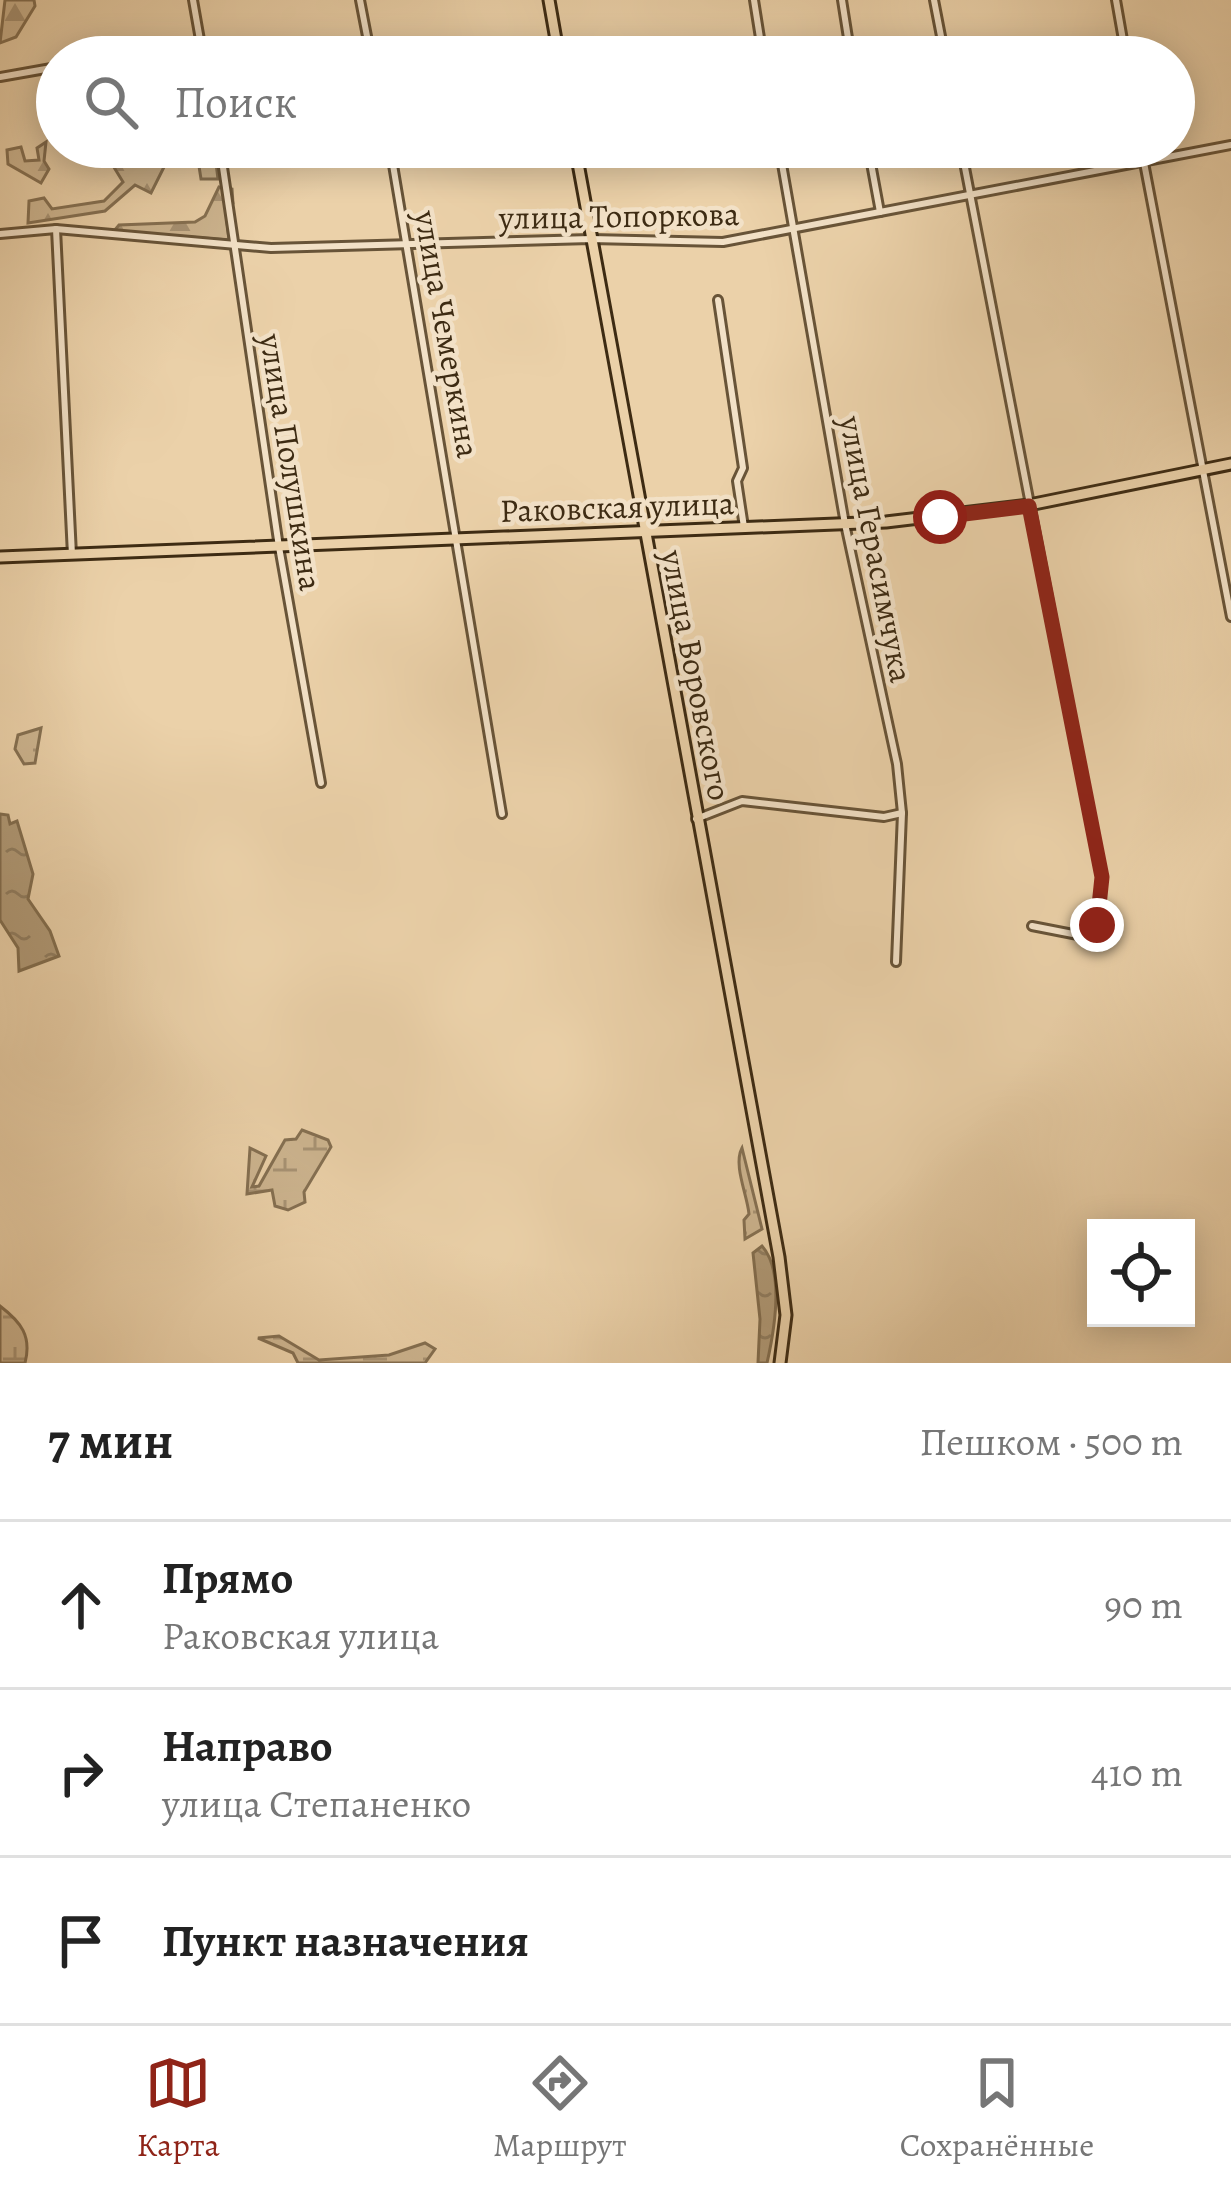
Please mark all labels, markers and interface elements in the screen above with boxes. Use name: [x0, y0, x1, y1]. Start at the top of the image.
search box: [36, 36, 1195, 168]
icon: search: [78, 69, 144, 135]
text: Поиск: [174, 71, 297, 133]
street label: улица Топоркова: [497, 191, 740, 240]
street label: улица Чемеркина: [403, 206, 492, 462]
street label: улица Полушкина: [249, 329, 334, 595]
street label: улица Герасимчука: [828, 411, 925, 687]
street label: Раковская улица: [499, 480, 736, 533]
route start: [913, 490, 967, 544]
street label: улица Воровского: [650, 545, 743, 804]
route end: [1070, 898, 1124, 952]
map controls: [1087, 1219, 1195, 1327]
button: locate: [1087, 1219, 1195, 1327]
text: 7 мин: [48, 1406, 173, 1476]
text: Пешком · 500 m: [919, 1415, 1183, 1468]
text: Прямо: [162, 1547, 293, 1609]
icon: ahead: [48, 1572, 114, 1638]
text: 90 m: [1104, 1578, 1183, 1631]
text: Раковская улица: [162, 1609, 439, 1662]
text: Направо: [162, 1715, 333, 1777]
icon: right: [48, 1740, 114, 1806]
text: 410 m: [1091, 1746, 1183, 1799]
text: улица Степаненко: [162, 1777, 471, 1830]
icon: arrive: [48, 1908, 114, 1974]
text: Пункт назначения: [162, 1910, 529, 1972]
tab: Карта: [137, 2050, 220, 2167]
tab: Маршрут: [493, 2050, 627, 2167]
tab: Сохранённые: [900, 2050, 1094, 2167]

